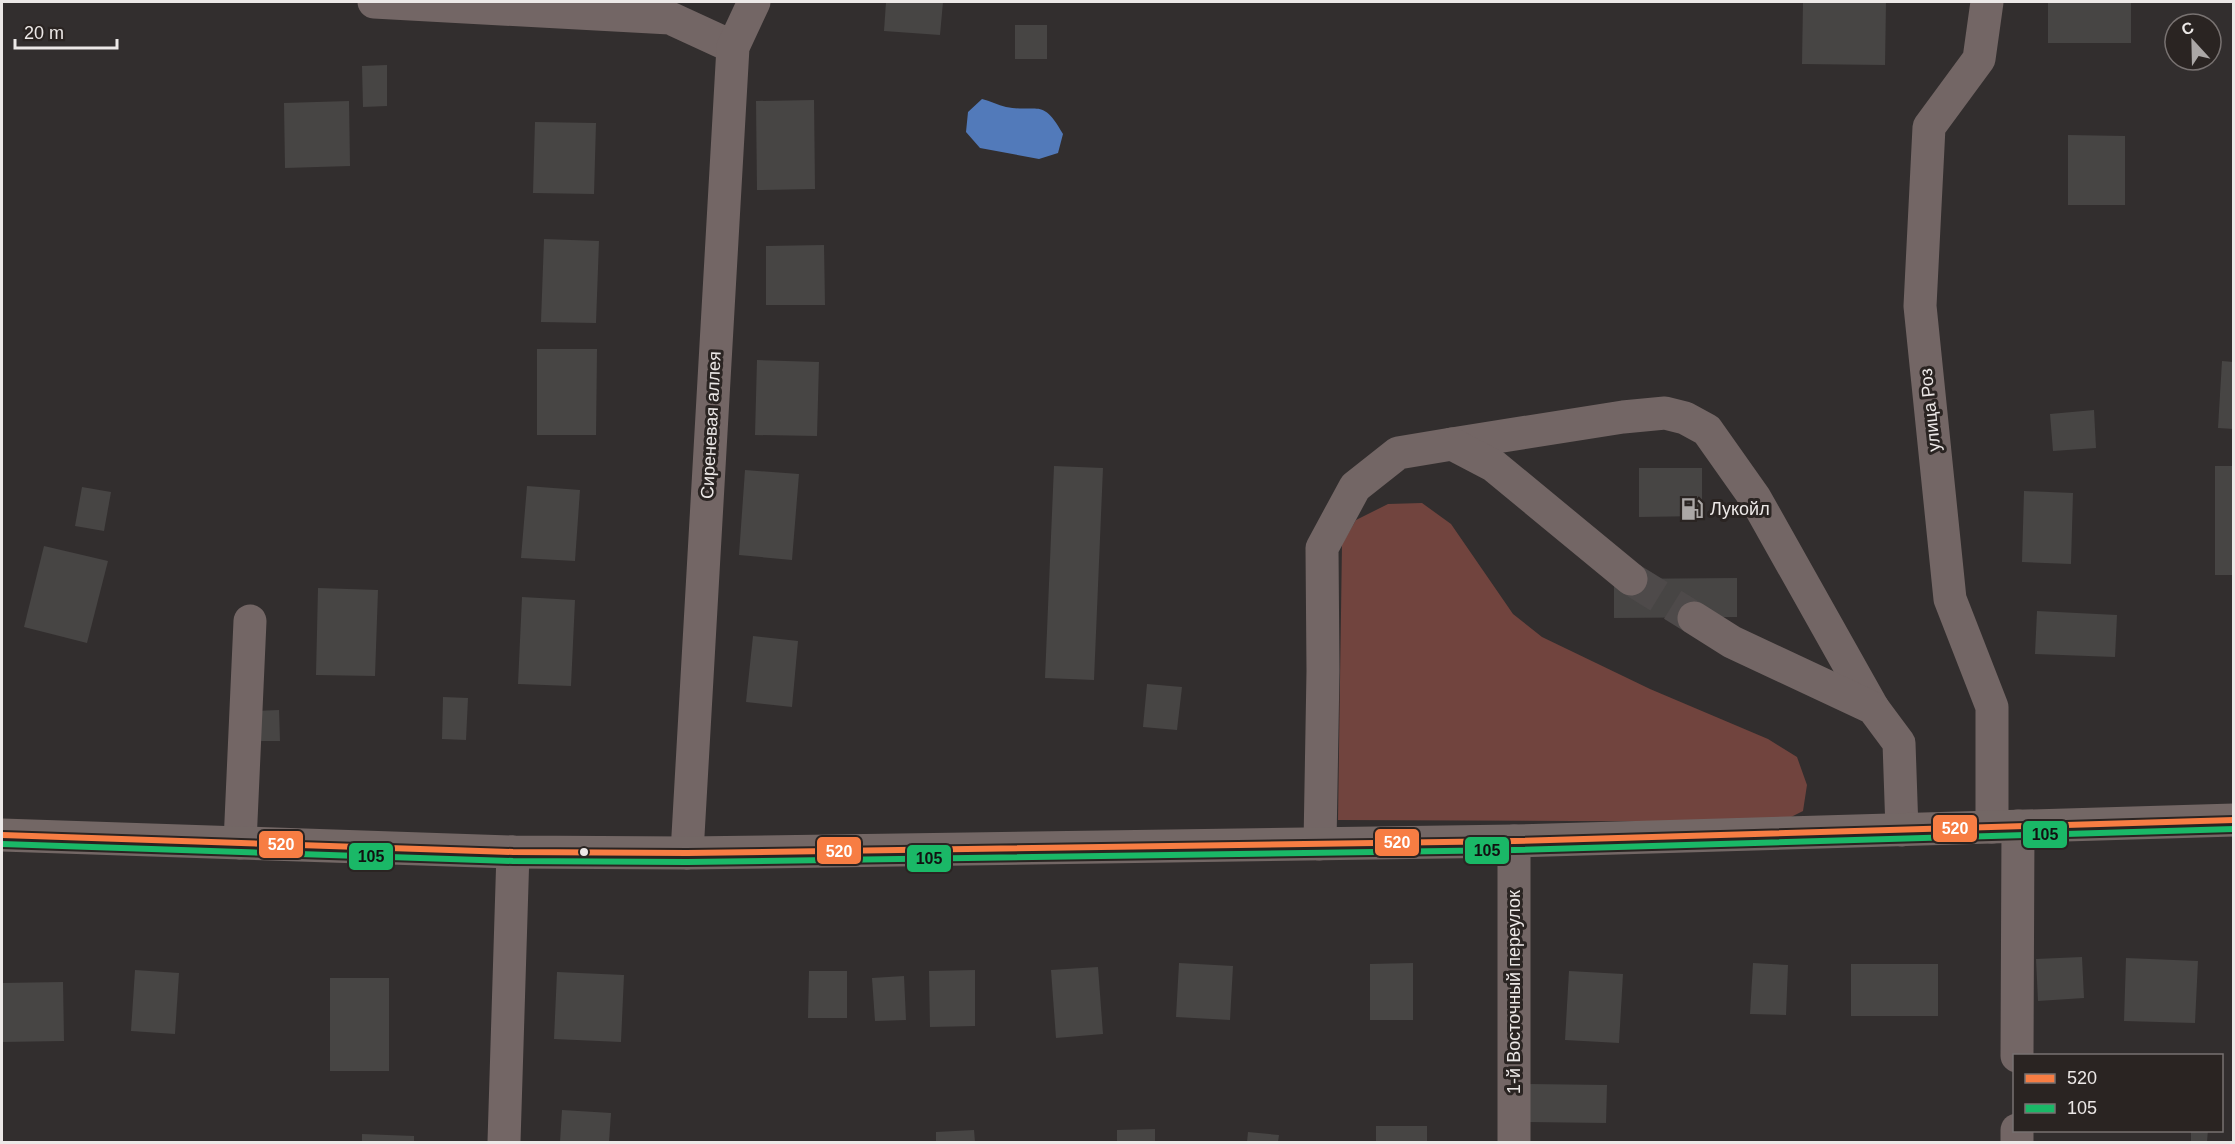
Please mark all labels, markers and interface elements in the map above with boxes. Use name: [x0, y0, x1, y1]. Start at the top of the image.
scale bar: [15, 12, 117, 50]
north arrow: [2163, 12, 2223, 72]
text: С: [2179, 18, 2197, 39]
text: 20 m: [24, 23, 64, 43]
street label: Сиреневая аллея: [697, 351, 725, 499]
street label: улица Роз: [1916, 367, 1944, 453]
fuel station icon: Лукойл: [1679, 496, 1705, 522]
place label: Лукойл: [1710, 499, 1770, 519]
line badge: 520: [1932, 814, 1978, 843]
text: 520: [1942, 820, 1968, 837]
line badge: 105: [2022, 820, 2068, 849]
text: 105: [2032, 826, 2058, 843]
line badge: 520: [1374, 828, 1420, 857]
line badge: 520: [258, 830, 304, 859]
text: 520: [1384, 834, 1410, 851]
text: 520: [268, 836, 294, 853]
line badge: 520: [816, 836, 862, 865]
line badge: 105: [1464, 836, 1510, 865]
line badge: 105: [348, 842, 394, 871]
text: 105: [1474, 842, 1500, 859]
text: 520: [826, 843, 852, 860]
line badge: 105: [906, 844, 952, 873]
unlabelled marker: [578, 846, 590, 858]
text: 105: [358, 848, 384, 865]
text: 105: [916, 850, 942, 867]
street label: 1-й Восточный переулок: [1504, 890, 1524, 1094]
legend: [2013, 1054, 2223, 1132]
text: 520: [2067, 1068, 2097, 1088]
text: 105: [2067, 1098, 2097, 1118]

